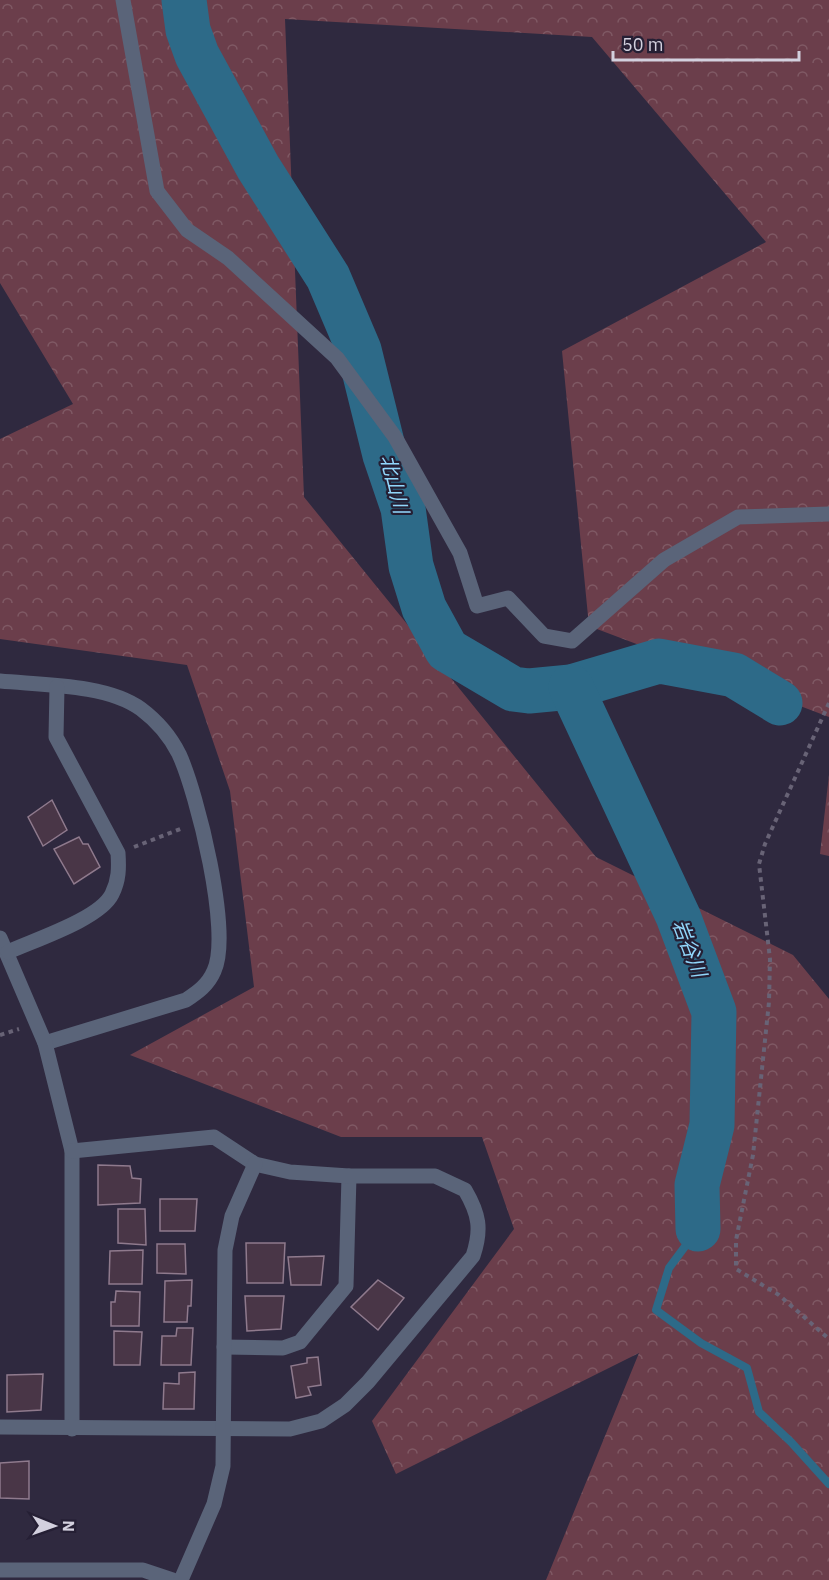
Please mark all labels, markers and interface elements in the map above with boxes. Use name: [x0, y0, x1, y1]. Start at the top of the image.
scale bar: [613, 24, 799, 62]
text: 50 m: [622, 33, 664, 56]
water label: 北山川: [375, 452, 416, 518]
water label: 岩谷川: [667, 915, 714, 983]
north arrow: [24, 1496, 84, 1556]
text: N: [59, 1520, 79, 1532]

